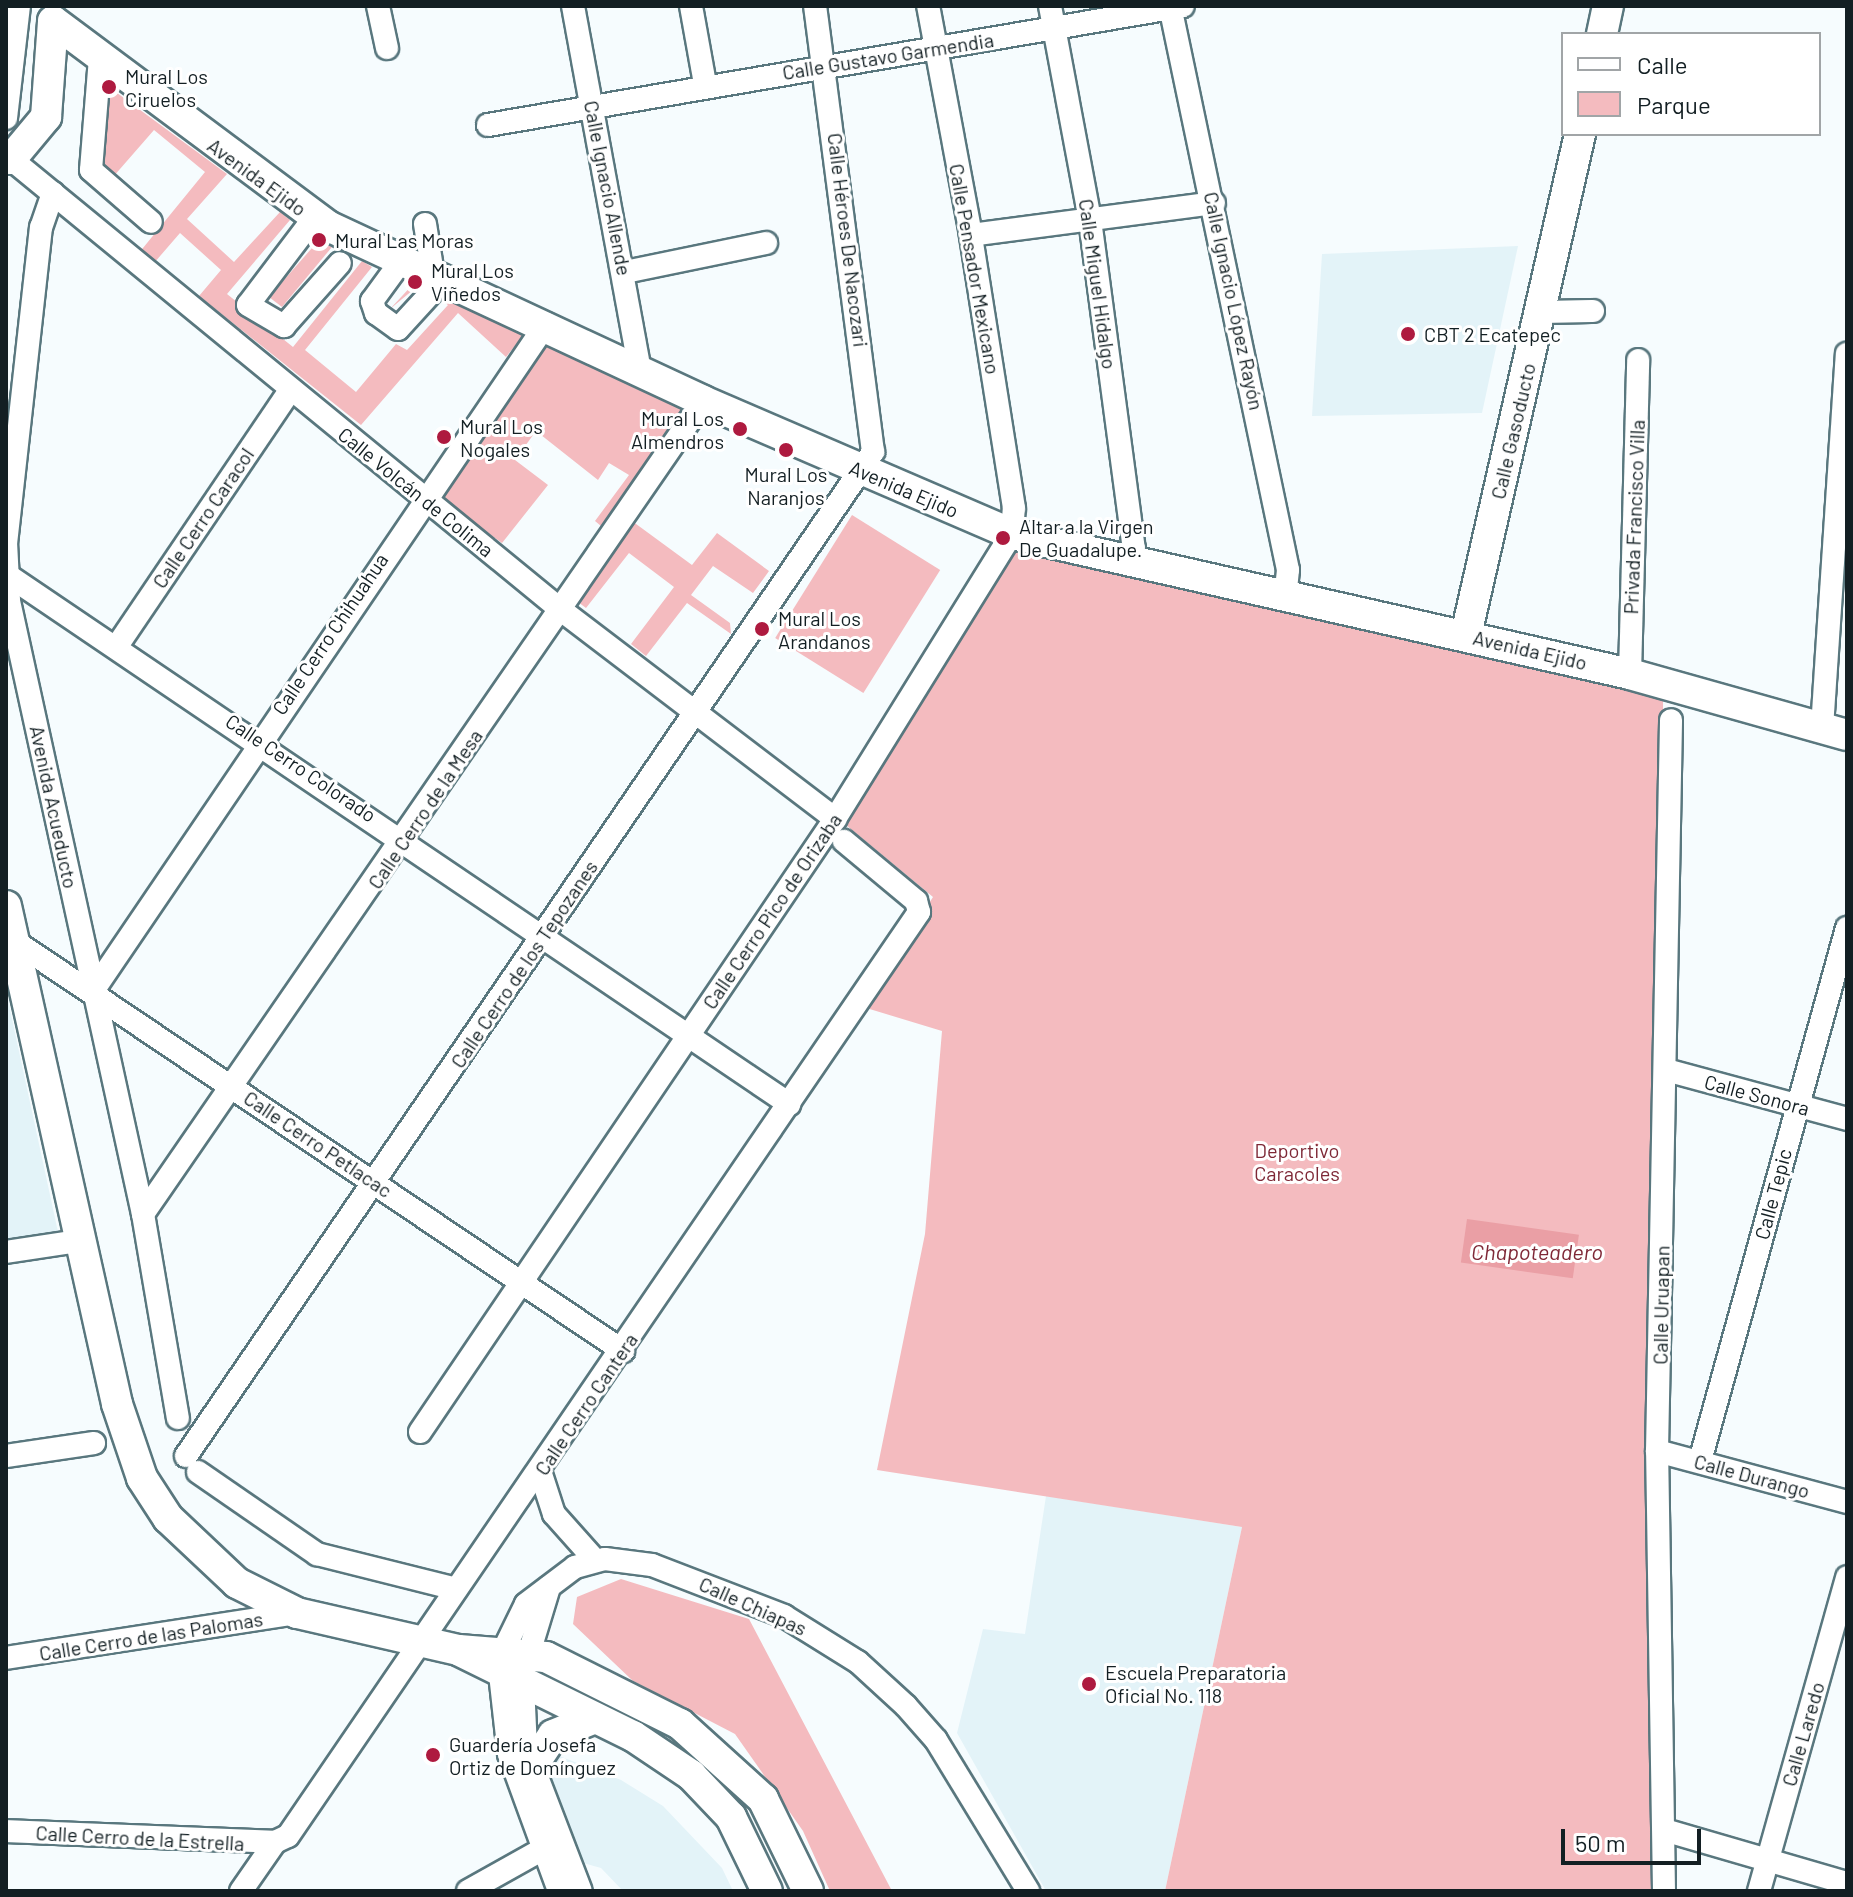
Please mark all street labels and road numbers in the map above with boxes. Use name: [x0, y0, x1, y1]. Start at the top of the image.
street label: Calle Gustavo Garmendia: [781, 27, 995, 85]
street label: Calle Ignacio Allende: [579, 99, 637, 277]
street label: Calle Héroes De Nacozari: [823, 132, 873, 348]
street label: Avenida Ejido: [203, 133, 311, 221]
street label: Calle Pensador Mexicano: [945, 162, 1005, 376]
street label: Calle Ignacio López Rayón: [1199, 190, 1269, 412]
street label: Calle Miguel Hidalgo: [1074, 197, 1122, 371]
street label: Calle Gasoducto: [1486, 361, 1540, 501]
street label: Privada Francisco Villa: [1619, 419, 1649, 615]
street label: Calle Volcán de Colima: [334, 422, 498, 562]
street label: Calle Cerro Caracol: [147, 443, 259, 593]
street label: Avenida Ejido: [846, 455, 962, 523]
street label: Calle Cerro Chihuahua: [267, 549, 393, 719]
street label: Avenida Ejido: [1471, 625, 1589, 675]
street label: Calle Cerro Colorado: [221, 709, 381, 827]
street label: Avenida Acueducto: [25, 723, 83, 891]
street label: Calle Cerro de la Mesa: [363, 725, 487, 893]
street label: Calle Cerro Pico de Orizaba: [697, 809, 847, 1013]
street label: Calle Cerro de los Tepozanes: [445, 856, 603, 1072]
street label: Calle Sonora: [1702, 1069, 1812, 1121]
street label: Calle Cerro Petlacac: [239, 1086, 397, 1202]
street label: Calle Tepic: [1749, 1146, 1797, 1242]
street label: Calle Uruapan: [1648, 1245, 1674, 1365]
street label: Calle Cerro Cantera: [530, 1328, 642, 1480]
street label: Calle Durango: [1692, 1449, 1812, 1503]
street label: Calle Chiapas: [695, 1572, 811, 1640]
street label: Calle Cerro de las Palomas: [37, 1606, 265, 1666]
street label: Calle Laredo: [1777, 1679, 1829, 1789]
street label: Calle Cerro de la Estrella: [35, 1821, 245, 1855]

